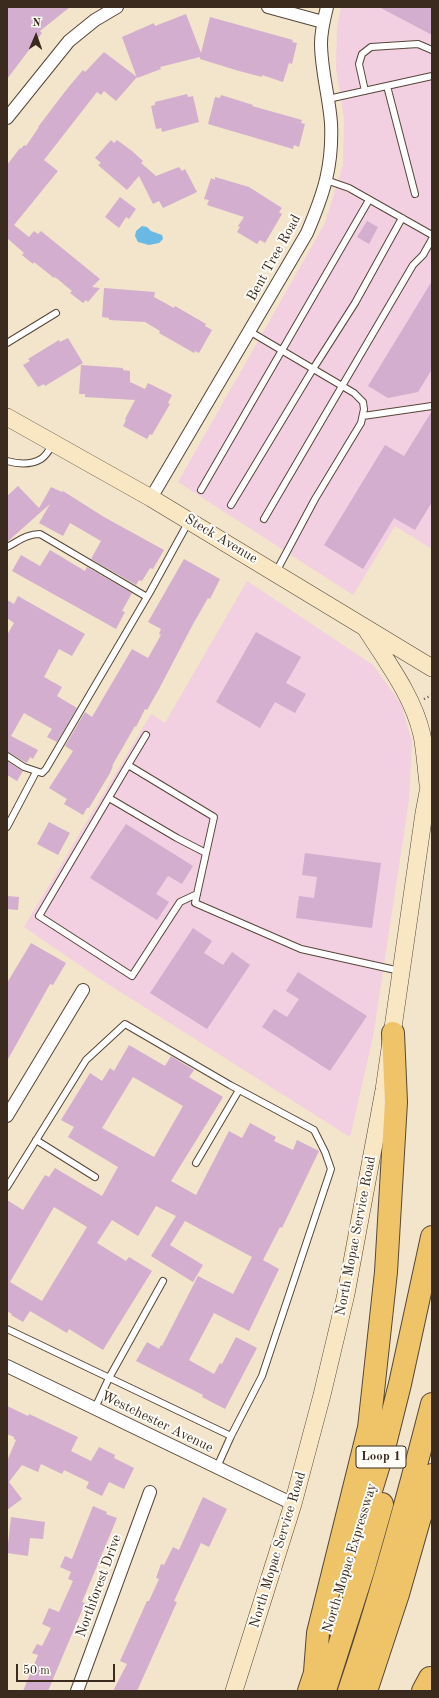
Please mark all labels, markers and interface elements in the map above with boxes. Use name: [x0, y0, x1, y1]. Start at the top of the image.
north arrow: [16, 16, 56, 56]
text: N: [32, 18, 41, 29]
street label: Bent Tree Road: [243, 212, 305, 304]
street label: Steck Avenue: [182, 511, 260, 567]
street label: North Mopac Service Road: [332, 1155, 380, 1317]
street label: Westchester Avenue: [98, 1388, 216, 1456]
road number: Loop 1: [356, 1446, 406, 1468]
street label: North Mopac Service Road: [246, 1470, 310, 1630]
street label: North Mopac Expressway: [319, 1481, 381, 1635]
street label: Northforest Drive: [73, 1532, 125, 1640]
scale bar: [18, 1656, 117, 1682]
text: 50 m: [23, 1665, 50, 1677]

